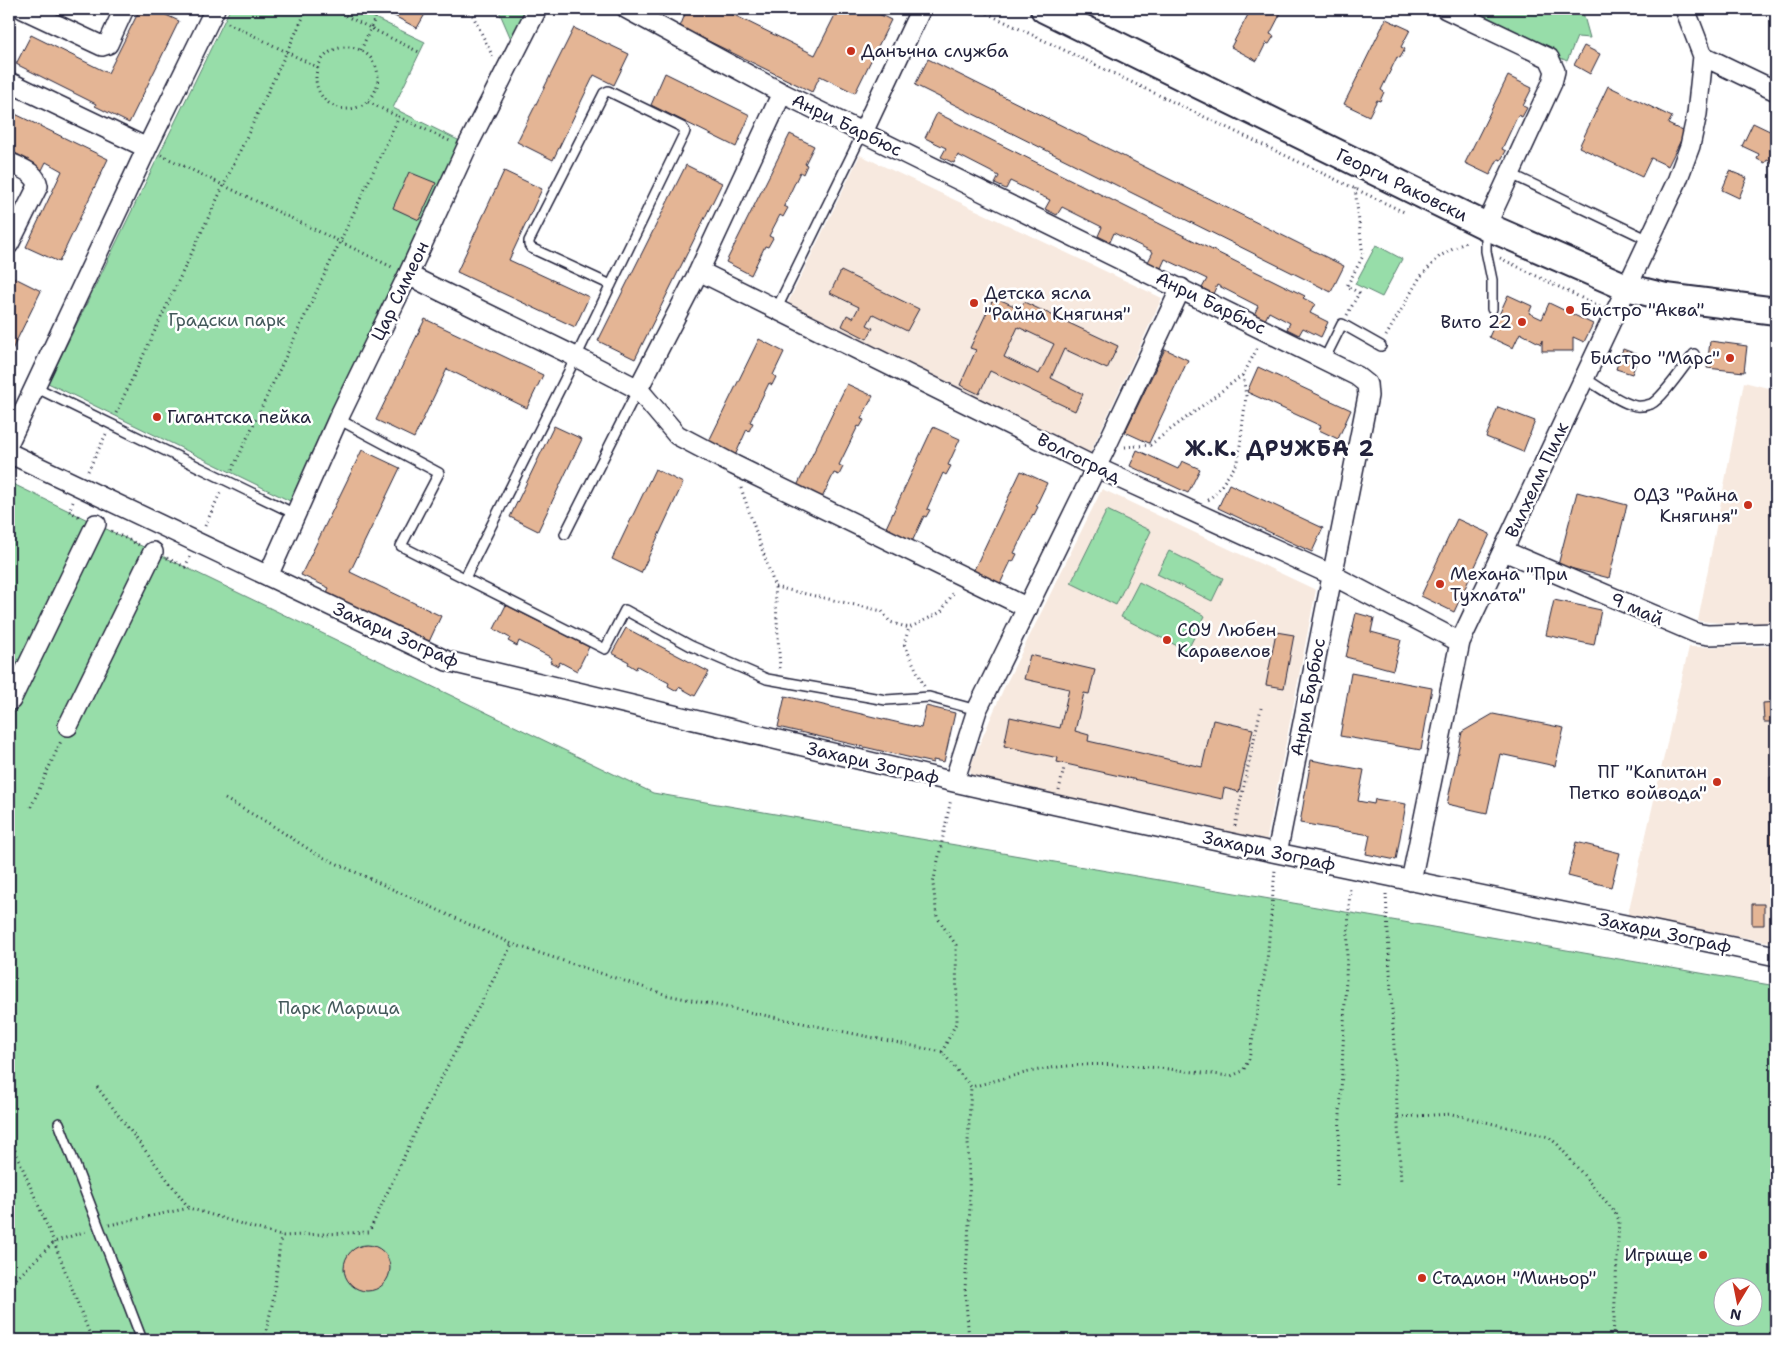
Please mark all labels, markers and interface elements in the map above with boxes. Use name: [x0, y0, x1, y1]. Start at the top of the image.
place label: Данъчна служба: [861, 39, 1008, 63]
marker: Данъчна служба: [845, 45, 857, 57]
street label: Анри Барбюс: [788, 88, 906, 162]
street label: Георги Раковски: [1332, 143, 1472, 227]
street label: Цар Симеон: [366, 237, 434, 345]
street label: Анри Барбюс: [1152, 266, 1270, 340]
place label: Детска ясла "Райна Княгиня": [984, 281, 1131, 326]
marker: Детска ясла "Райна Княгиня": [968, 297, 980, 309]
place label: Бистро "Аква": [1580, 298, 1705, 322]
marker: Бистро "Аква": [1564, 304, 1576, 316]
park label: Градски парк: [168, 308, 286, 332]
place label: Вито 22: [1441, 310, 1512, 334]
marker: Вито 22: [1516, 316, 1528, 328]
place label: Бистро "Марс": [1590, 346, 1720, 370]
marker: Бистро "Марс": [1724, 352, 1736, 364]
place label: Гигантска пейка: [167, 405, 311, 429]
marker: Гигантска пейка: [151, 411, 163, 423]
street label: Вилхелм Пилк: [1500, 418, 1574, 542]
street label: Волгоград: [1033, 427, 1125, 489]
district label: Ж.К. ДРУЖБА 2: [1185, 434, 1375, 463]
place label: ОДЗ "Райна Княгиня": [1633, 483, 1738, 528]
marker: ОДЗ "Райна Княгиня": [1742, 499, 1754, 511]
place label: Механа "При Тухлата": [1450, 562, 1568, 607]
marker: Механа "При Тухлата": [1434, 578, 1446, 590]
street label: 9 май: [1607, 587, 1668, 631]
street label: Захари Зограф: [329, 597, 463, 673]
place label: СОУ Любен Каравелов: [1177, 618, 1276, 663]
marker: СОУ Любен Каравелов: [1161, 634, 1173, 646]
street label: Анри Барбюс: [1285, 636, 1331, 758]
street label: Захари Зограф: [805, 736, 942, 790]
place label: ПГ "Капитан Петко войвода": [1569, 760, 1707, 805]
marker: ПГ "Капитан Петко войвода": [1711, 776, 1723, 788]
street label: Захари Зограф: [1200, 825, 1338, 877]
street label: Захари Зограф: [1596, 907, 1734, 959]
park label: Парк Марица: [278, 996, 400, 1020]
place label: Игрище: [1624, 1243, 1693, 1267]
marker: Игрище: [1697, 1249, 1709, 1261]
place label: Стадион "Миньор": [1432, 1266, 1596, 1290]
marker: Стадион "Миньор": [1416, 1272, 1428, 1284]
north arrow: [1712, 1276, 1762, 1326]
text: N: [1729, 1305, 1743, 1325]

